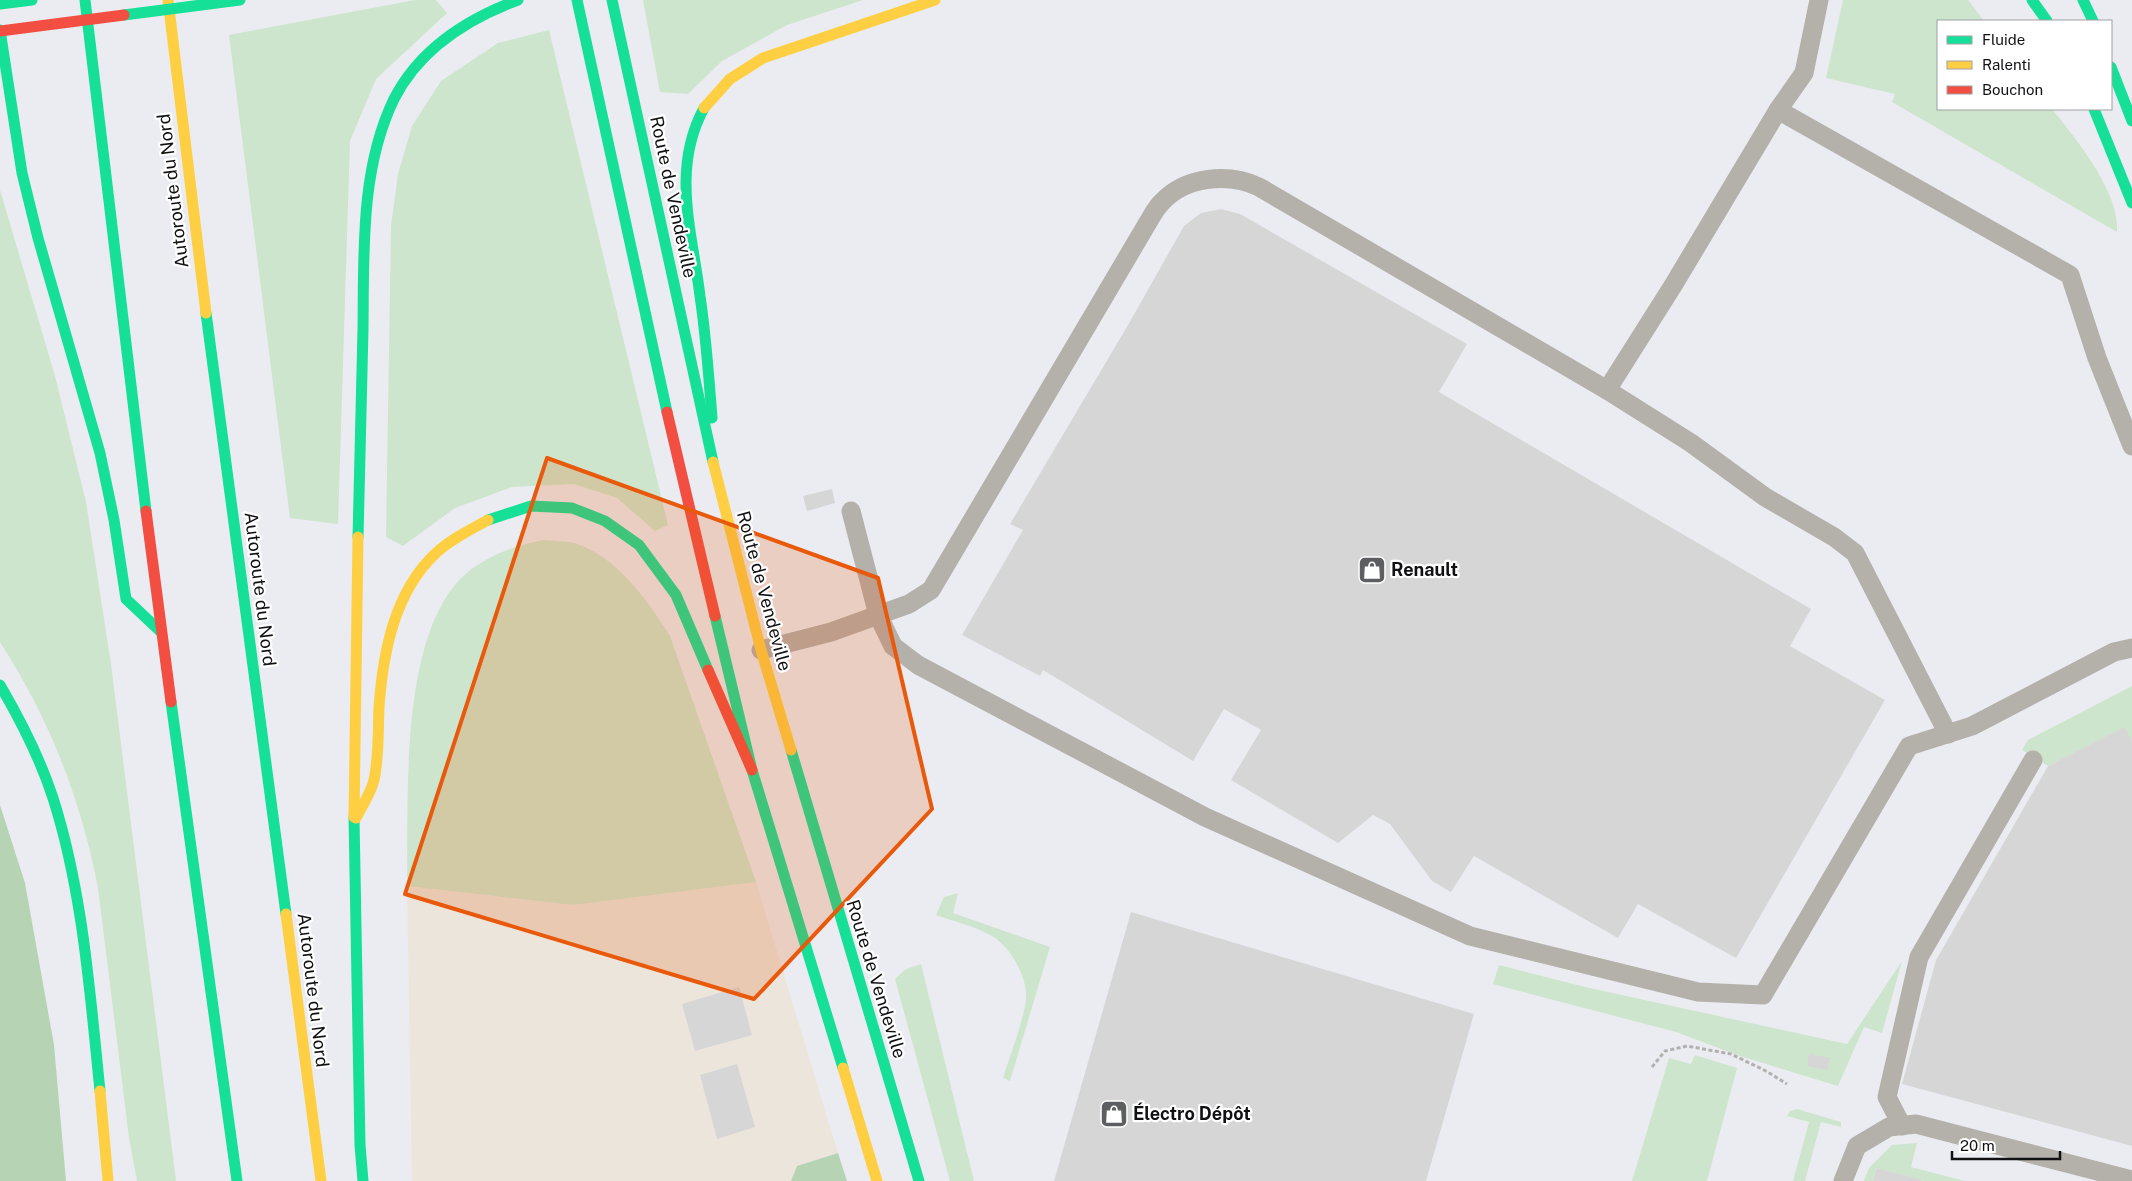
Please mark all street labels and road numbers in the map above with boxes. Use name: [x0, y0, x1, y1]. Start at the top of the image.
street label: Autoroute du Nord: [153, 113, 192, 269]
street label: Route de Vendeville: [646, 114, 701, 280]
street label: Route de Vendeville: [733, 509, 796, 673]
street label: Autoroute du Nord: [241, 511, 280, 667]
street label: Route de Vendeville: [842, 897, 911, 1061]
street label: Autoroute du Nord: [294, 912, 333, 1068]

